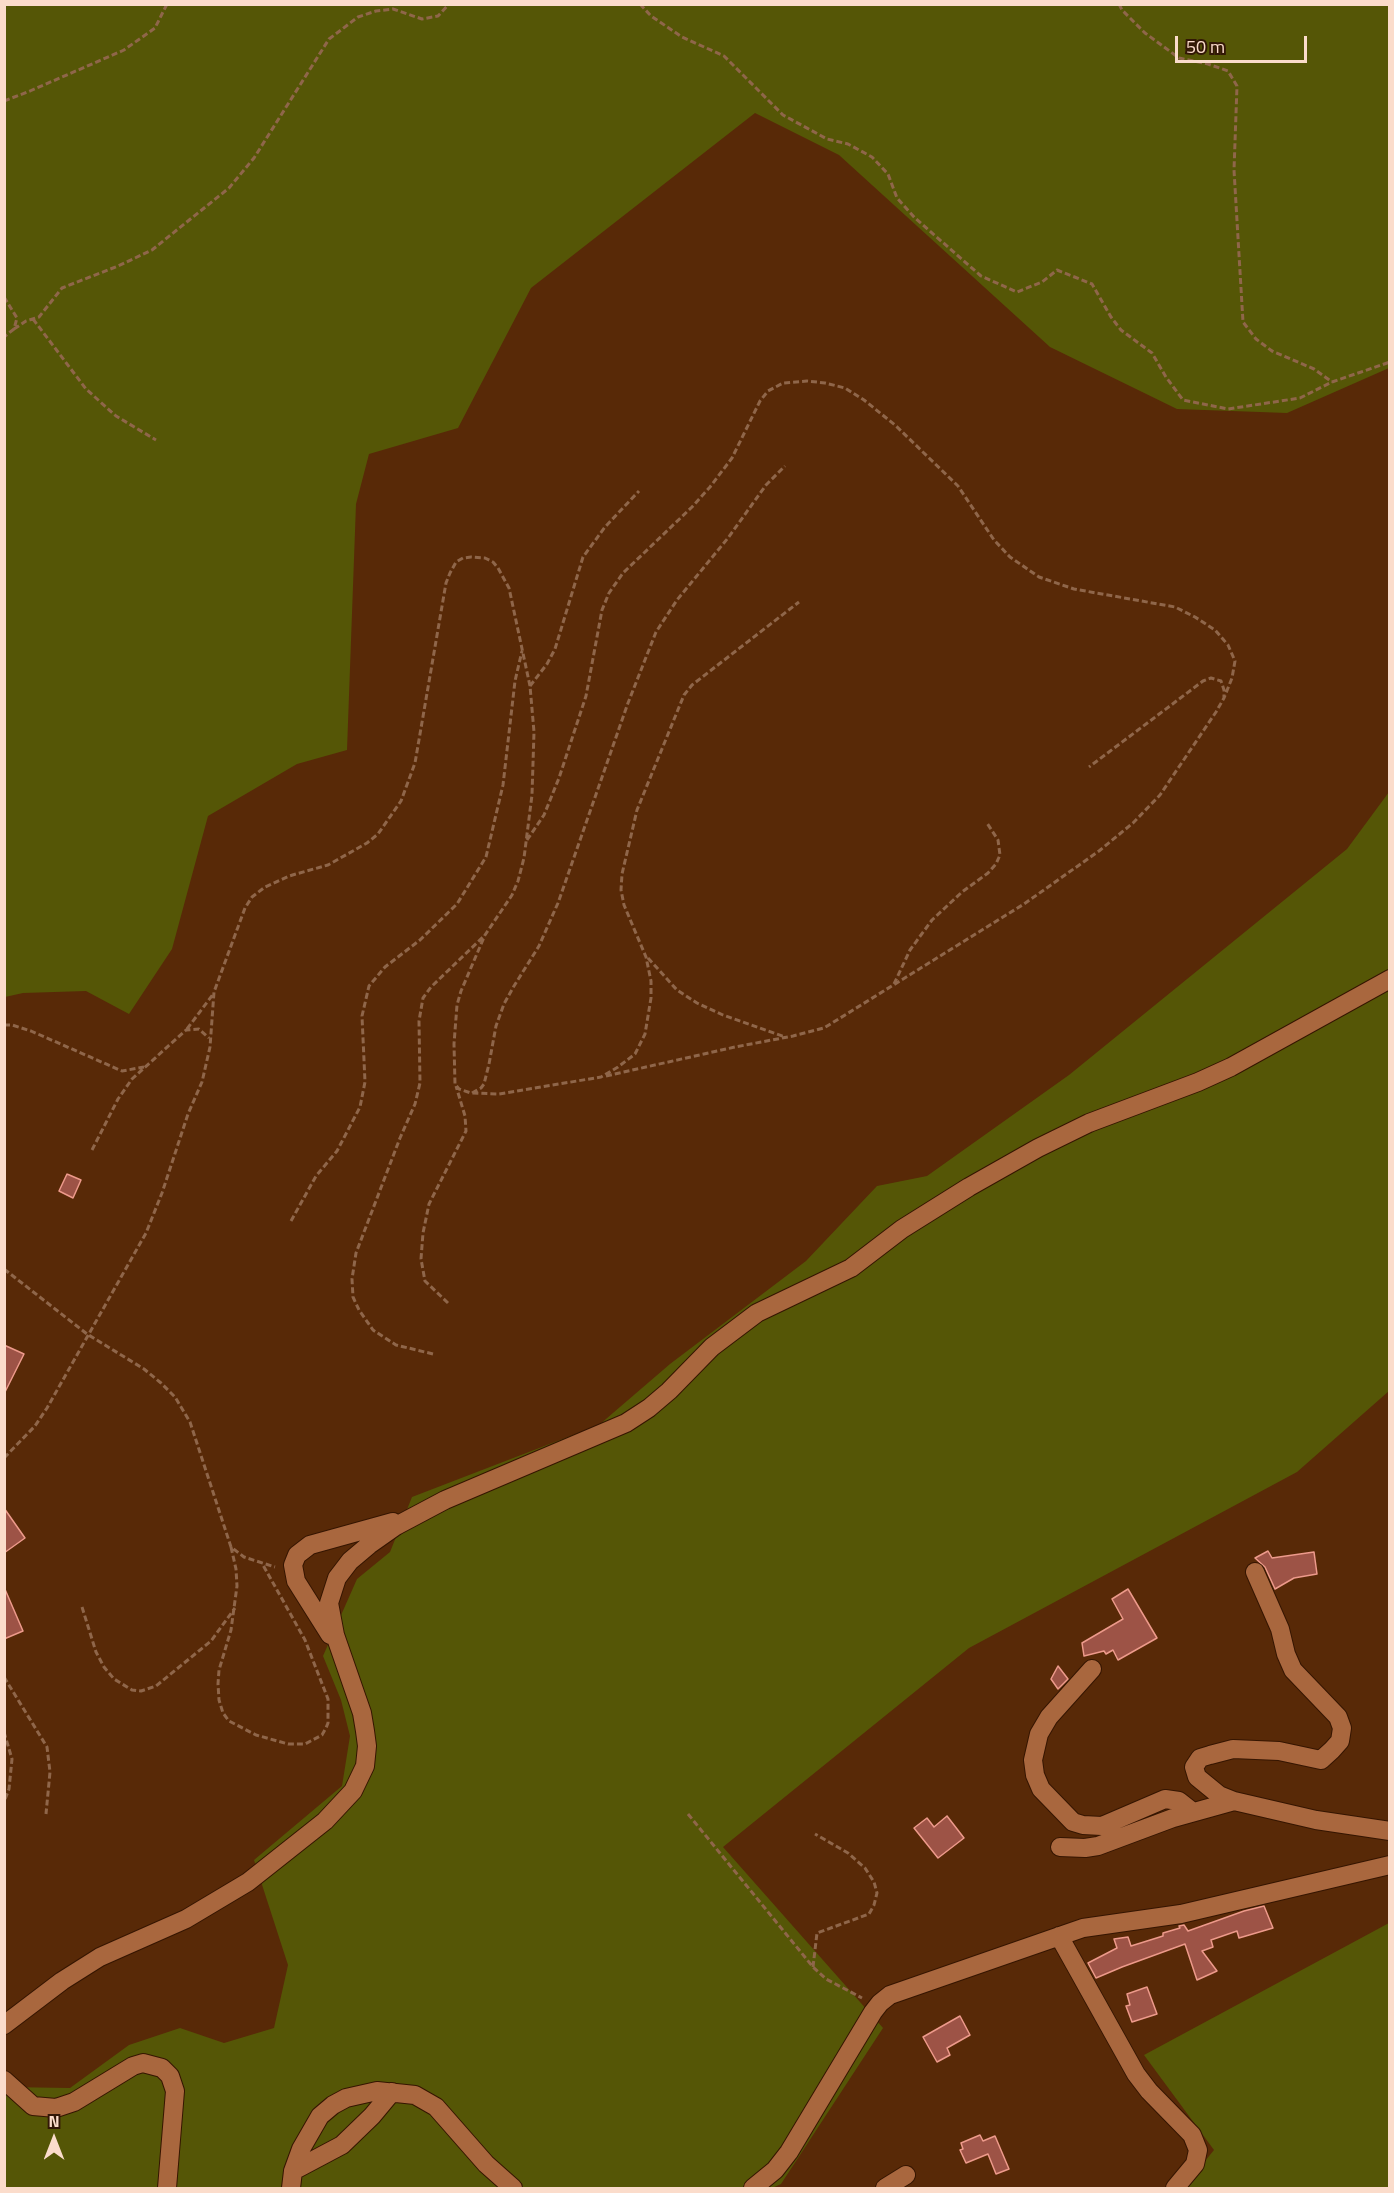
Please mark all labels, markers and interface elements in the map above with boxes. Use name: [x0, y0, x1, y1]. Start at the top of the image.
scale bar: [1178, 24, 1310, 62]
text: 50 m: [1186, 33, 1225, 60]
north arrow: [24, 2109, 84, 2169]
text: N: [48, 2109, 60, 2133]

